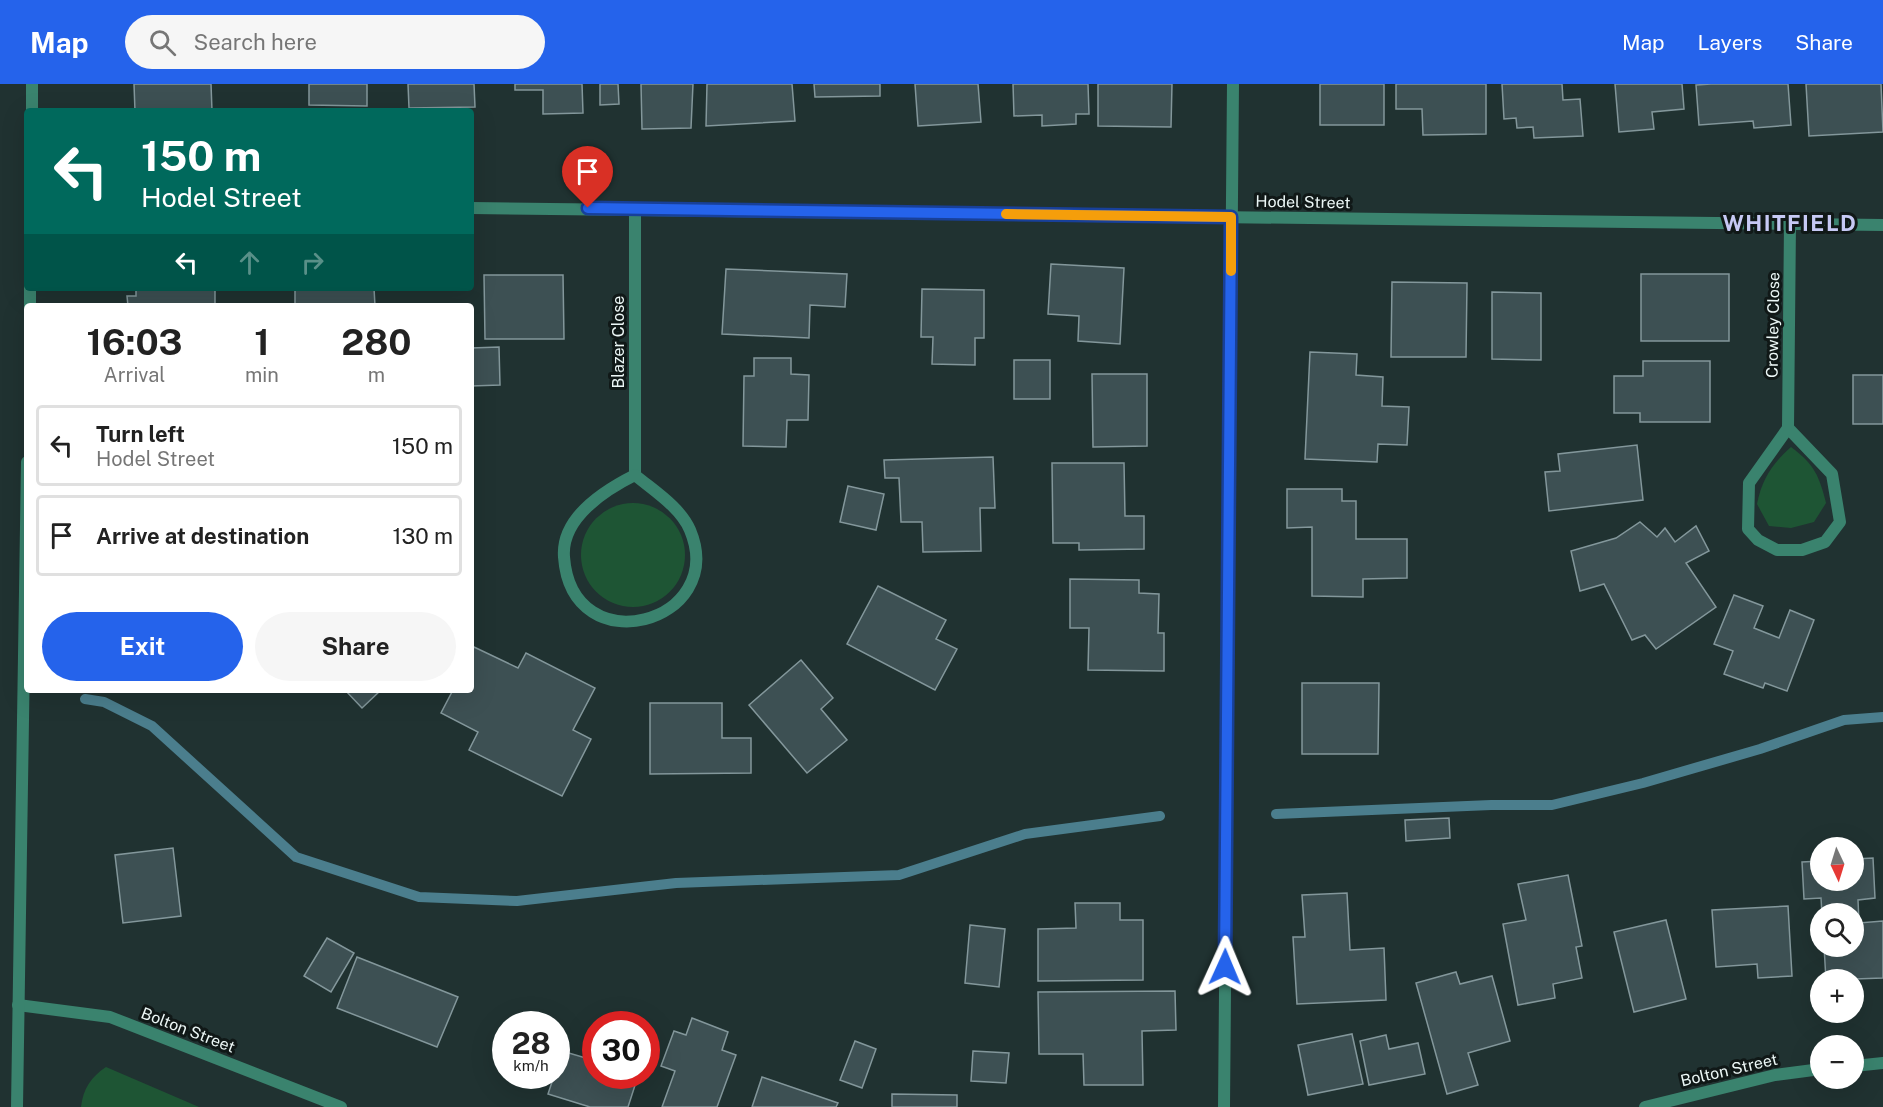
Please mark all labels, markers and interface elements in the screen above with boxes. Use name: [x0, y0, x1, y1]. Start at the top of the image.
search box: [125, 15, 545, 69]
text: Map: [30, 26, 89, 59]
icon: search: [146, 26, 179, 59]
text: Search here: [194, 29, 317, 55]
text: Map: [1622, 30, 1665, 55]
text: Layers: [1698, 30, 1762, 55]
text: Share: [1795, 30, 1853, 55]
text: 150 m: [141, 131, 261, 180]
icon: left: [42, 132, 120, 210]
pin: [562, 146, 613, 208]
icon: arrive: [571, 155, 604, 188]
text: Hodel Street: [141, 181, 302, 213]
street label: Hodel Street: [1255, 192, 1351, 212]
district label: WHITFIELD: [1723, 210, 1857, 236]
icon: left: [170, 246, 203, 279]
icon: ahead: [233, 246, 266, 279]
icon: right: [296, 246, 329, 279]
street label: Crowley Close: [1763, 272, 1783, 378]
street label: Blazer Close: [609, 296, 628, 388]
text: 16:03: [87, 321, 182, 363]
text: 1: [254, 321, 270, 363]
text: 280: [341, 321, 411, 363]
text: Arrival: [104, 363, 165, 387]
text: min: [245, 363, 279, 387]
text: m: [368, 363, 385, 387]
text: Turn left: [96, 421, 185, 447]
icon: left: [45, 429, 78, 462]
text: 150 m: [392, 433, 453, 459]
text: Hodel Street: [96, 447, 215, 471]
icon: arrive: [45, 519, 78, 552]
text: Arrive at destination: [96, 523, 309, 549]
text: 130 m: [392, 523, 453, 549]
button: Exit: [42, 612, 243, 681]
button: Share: [255, 612, 456, 681]
north arrow: [1810, 837, 1864, 891]
map controls: [1810, 837, 1864, 1089]
button: search: [1810, 903, 1864, 957]
position arrow: [1193, 935, 1257, 999]
button: +: [1810, 969, 1864, 1023]
street label: Bolton Street: [138, 1003, 238, 1057]
speed limit sign: 30: [582, 1011, 660, 1089]
text: 28: [511, 1025, 551, 1061]
button: −: [1810, 1035, 1864, 1089]
street label: Bolton Street: [1679, 1050, 1779, 1090]
text: km/h: [513, 1057, 549, 1074]

